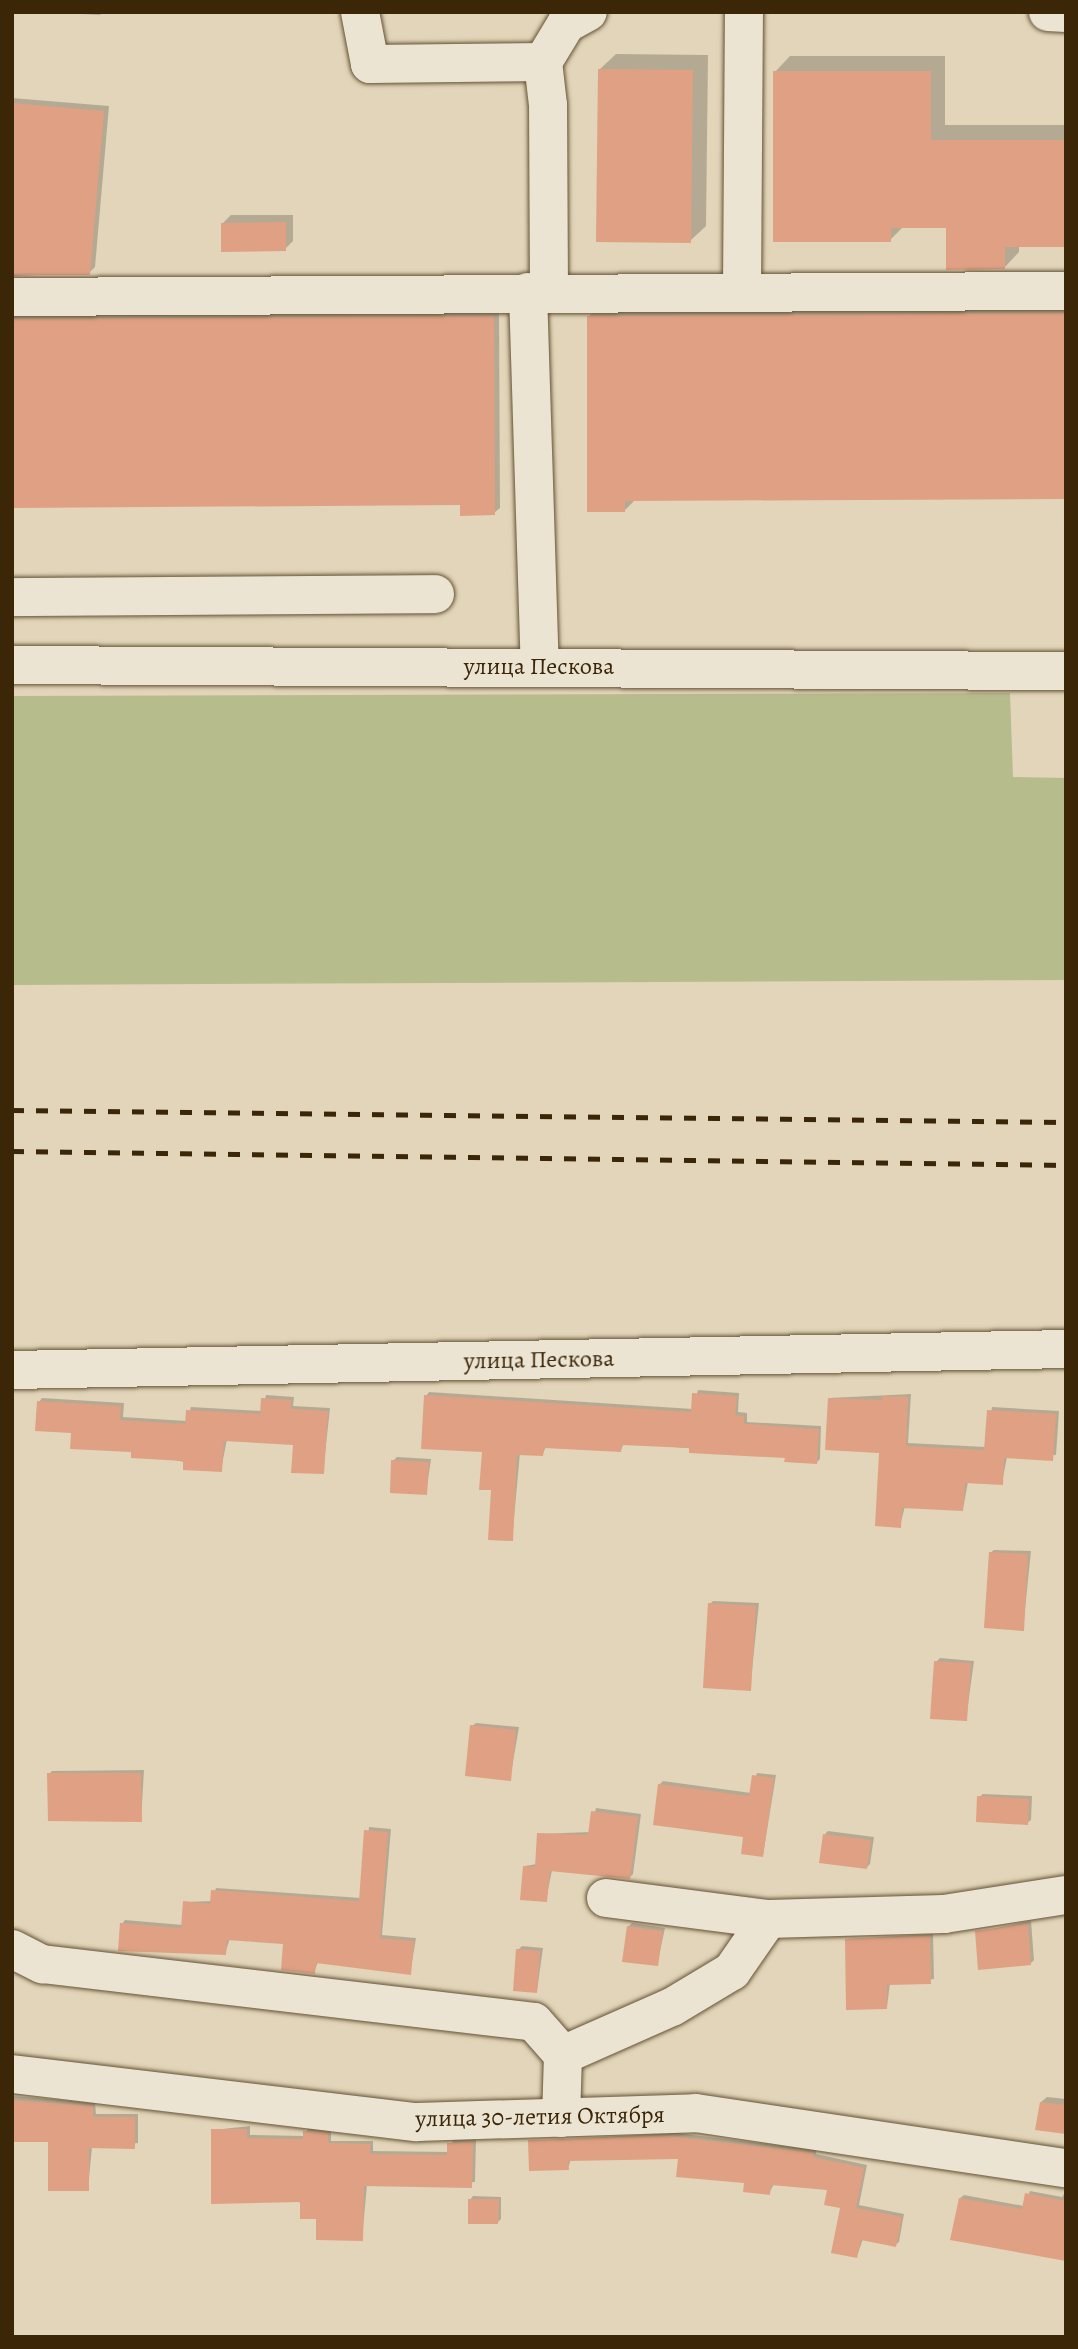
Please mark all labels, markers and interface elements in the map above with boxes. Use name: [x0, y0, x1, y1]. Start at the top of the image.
street label: улица Пескова: [464, 653, 614, 681]
street label: улица Пескова: [464, 1344, 614, 1376]
street label: улица 30-летия Октября: [415, 2100, 665, 2134]

